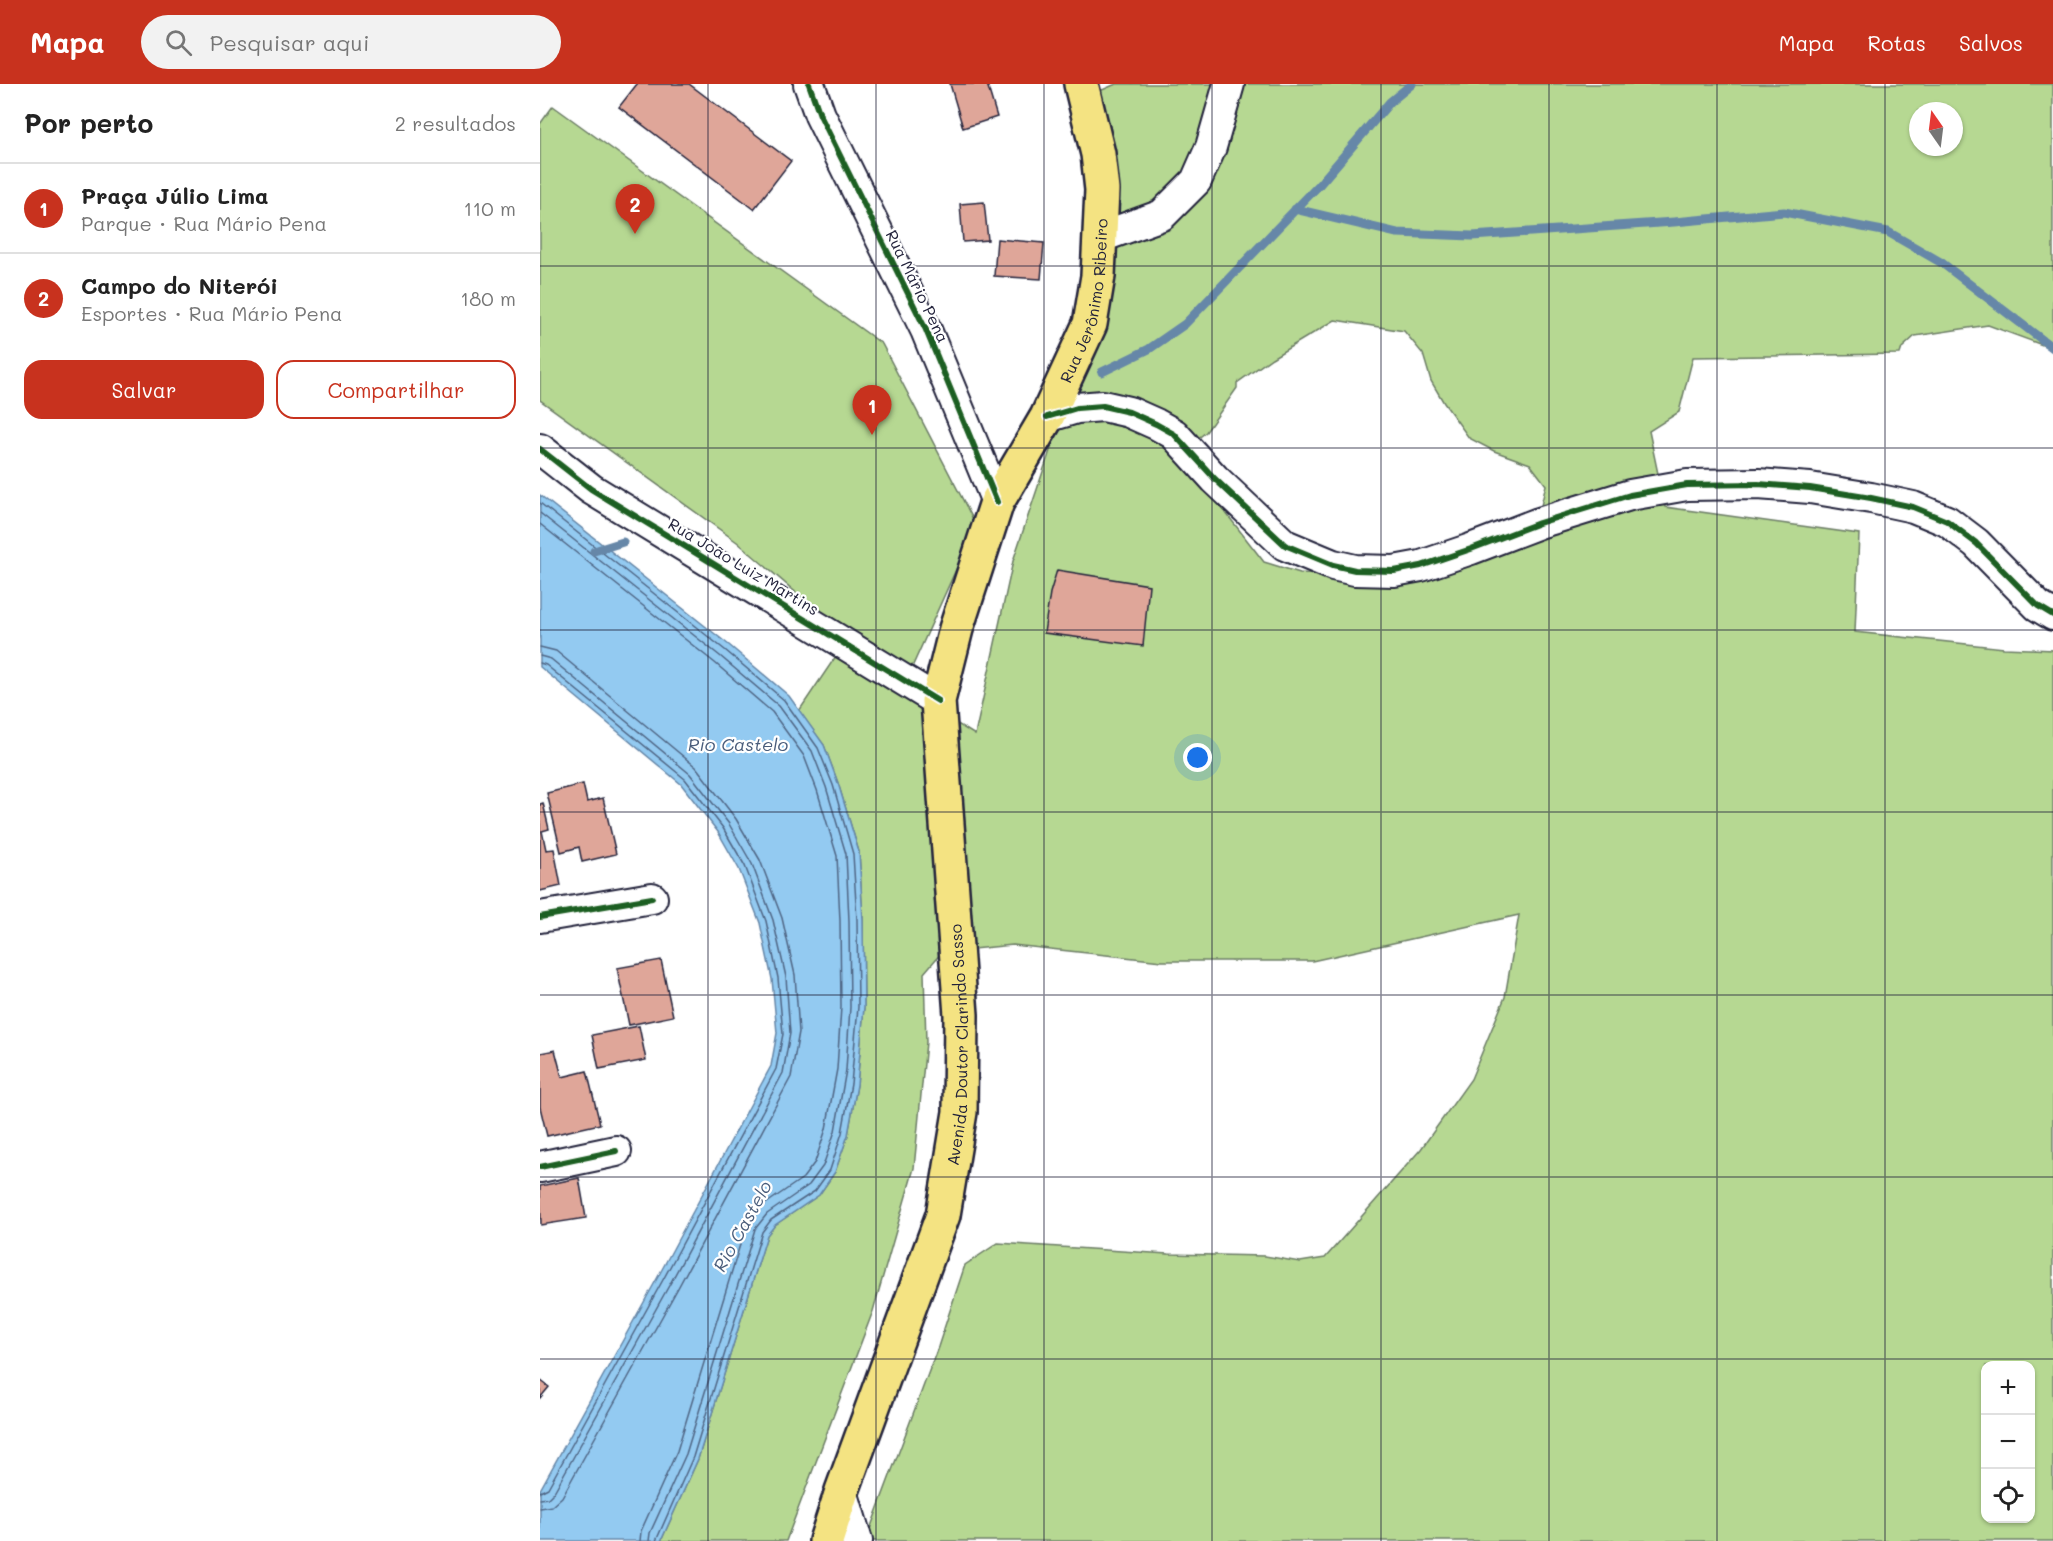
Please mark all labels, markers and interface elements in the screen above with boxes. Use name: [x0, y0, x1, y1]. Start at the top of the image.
search box: [141, 15, 561, 69]
text: Mapa: [30, 24, 105, 60]
icon: search: [162, 26, 195, 59]
text: Pesquisar aqui: [210, 28, 369, 57]
text: Mapa: [1779, 29, 1835, 56]
text: Rotas: [1868, 29, 1926, 56]
text: Salvos: [1959, 29, 2023, 56]
north arrow: [1909, 102, 1963, 156]
text: Por perto: [24, 106, 153, 140]
text: 2 resultados: [395, 110, 516, 136]
text: Praça Júlio Lima: [81, 181, 269, 210]
pin: 2: [616, 184, 655, 234]
text: 1: [39, 195, 48, 221]
text: 110 m: [463, 195, 516, 221]
text: Parque · Rua Mário Pena: [81, 210, 327, 236]
street label: Rua Jerônimo Ribeiro: [1054, 218, 1111, 386]
street label: Rua Mário Pena: [882, 226, 954, 346]
text: Campo do Niterói: [81, 271, 278, 300]
text: 2: [38, 285, 49, 311]
text: 180 m: [460, 285, 516, 311]
text: Esportes · Rua Mário Pena: [81, 300, 342, 326]
button: Salvar: [24, 360, 264, 419]
button: Compartilhar: [276, 360, 516, 419]
pin: 1: [852, 386, 892, 435]
street label: Rua João Luiz Martins: [665, 513, 823, 619]
water label: Rio Castelo: [688, 732, 789, 756]
your location: [1183, 743, 1212, 772]
street label: Avenida Doutor Clarindo Sasso: [941, 923, 972, 1167]
water label: Rio Castelo: [707, 1176, 777, 1276]
map controls: [1981, 1361, 2035, 1523]
button: +: [1981, 1361, 2035, 1415]
button: −: [1981, 1415, 2035, 1469]
button: locate: [1981, 1469, 2035, 1523]

